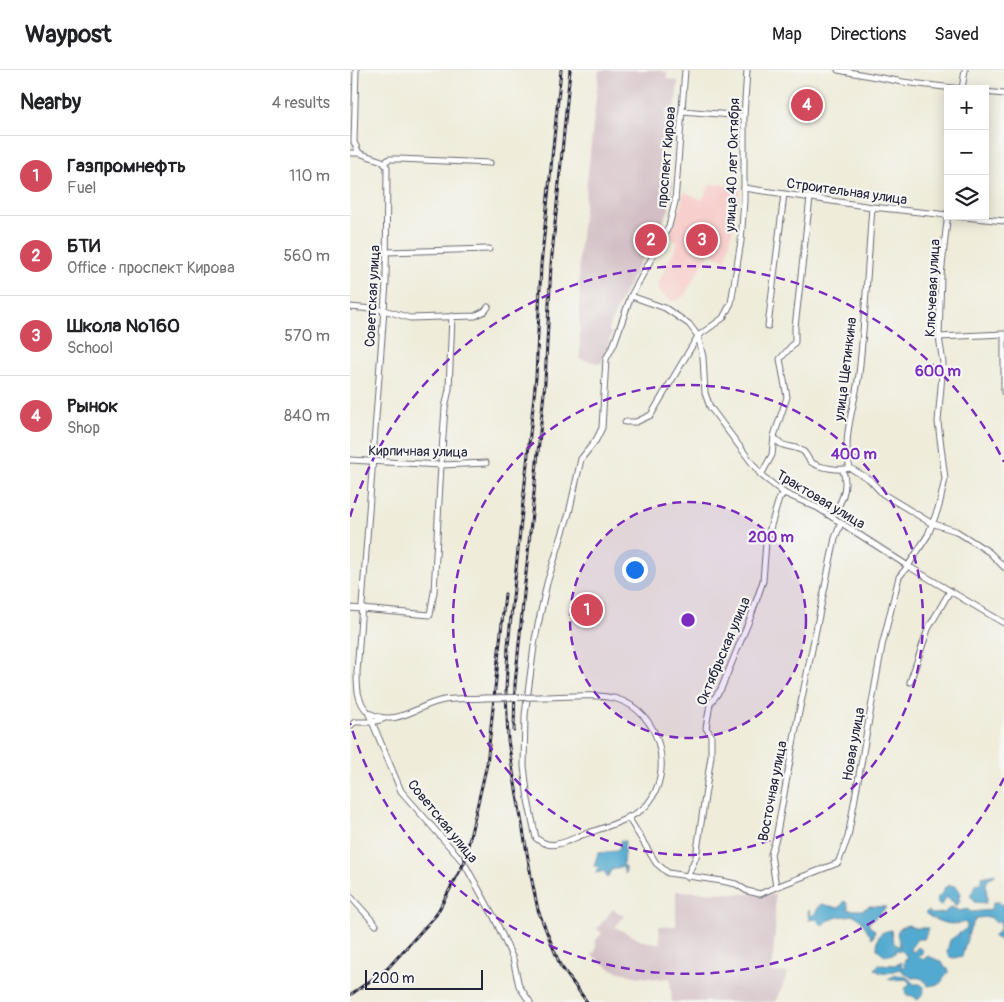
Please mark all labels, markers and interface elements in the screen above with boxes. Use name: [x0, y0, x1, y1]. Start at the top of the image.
text: Waypost: [25, 20, 112, 49]
text: Map: [772, 23, 802, 46]
text: Directions: [830, 23, 906, 46]
text: Saved: [934, 23, 979, 46]
map controls: [944, 85, 989, 220]
button: +: [944, 85, 989, 130]
pin: 4: [791, 86, 823, 124]
text: Nearby: [20, 89, 81, 116]
text: 4 results: [272, 93, 330, 113]
street label: улица 40 лет Октября: [722, 98, 743, 233]
street label: проспект Кирова: [654, 106, 679, 208]
button: −: [944, 130, 989, 175]
text: Газпромнефть: [67, 154, 186, 178]
text: 1: [33, 166, 39, 186]
text: 110 m: [289, 166, 330, 186]
street label: Строительная улица: [785, 175, 908, 208]
button: layers: [944, 175, 989, 220]
text: Fuel: [67, 178, 96, 198]
pin: 2: [635, 221, 667, 259]
pin: 3: [686, 221, 718, 259]
text: БТИ: [67, 234, 100, 258]
street label: Ключевая улица: [921, 239, 944, 337]
street label: Советская улица: [361, 245, 384, 348]
text: 2: [32, 246, 40, 266]
text: 560 m: [283, 246, 330, 266]
text: Office · проспект Кирова: [67, 258, 235, 278]
text: Школа №160: [67, 314, 180, 338]
street label: улица Щетинкина: [831, 316, 860, 423]
text: 3: [32, 326, 40, 346]
text: 570 m: [284, 326, 330, 346]
text: School: [67, 338, 113, 358]
text: 600 m: [915, 362, 961, 381]
text: Рынок: [67, 394, 118, 418]
text: 4: [31, 406, 41, 426]
text: 840 m: [284, 406, 330, 426]
text: Shop: [67, 418, 100, 438]
street label: Кирпичная улица: [368, 442, 468, 461]
text: 400 m: [831, 445, 877, 464]
street label: Трактовая улица: [773, 466, 868, 533]
text: 200 m: [748, 528, 794, 547]
your location: [622, 557, 648, 583]
pin: 1: [571, 591, 603, 629]
street label: Октябрьская улица: [693, 594, 754, 708]
centre of rings: [679, 611, 697, 629]
street label: Новая улица: [839, 706, 868, 782]
street label: Восточная улица: [754, 739, 791, 843]
street label: Советская улица: [404, 776, 481, 866]
scale bar: [365, 967, 482, 990]
text: 200 m: [372, 970, 414, 987]

